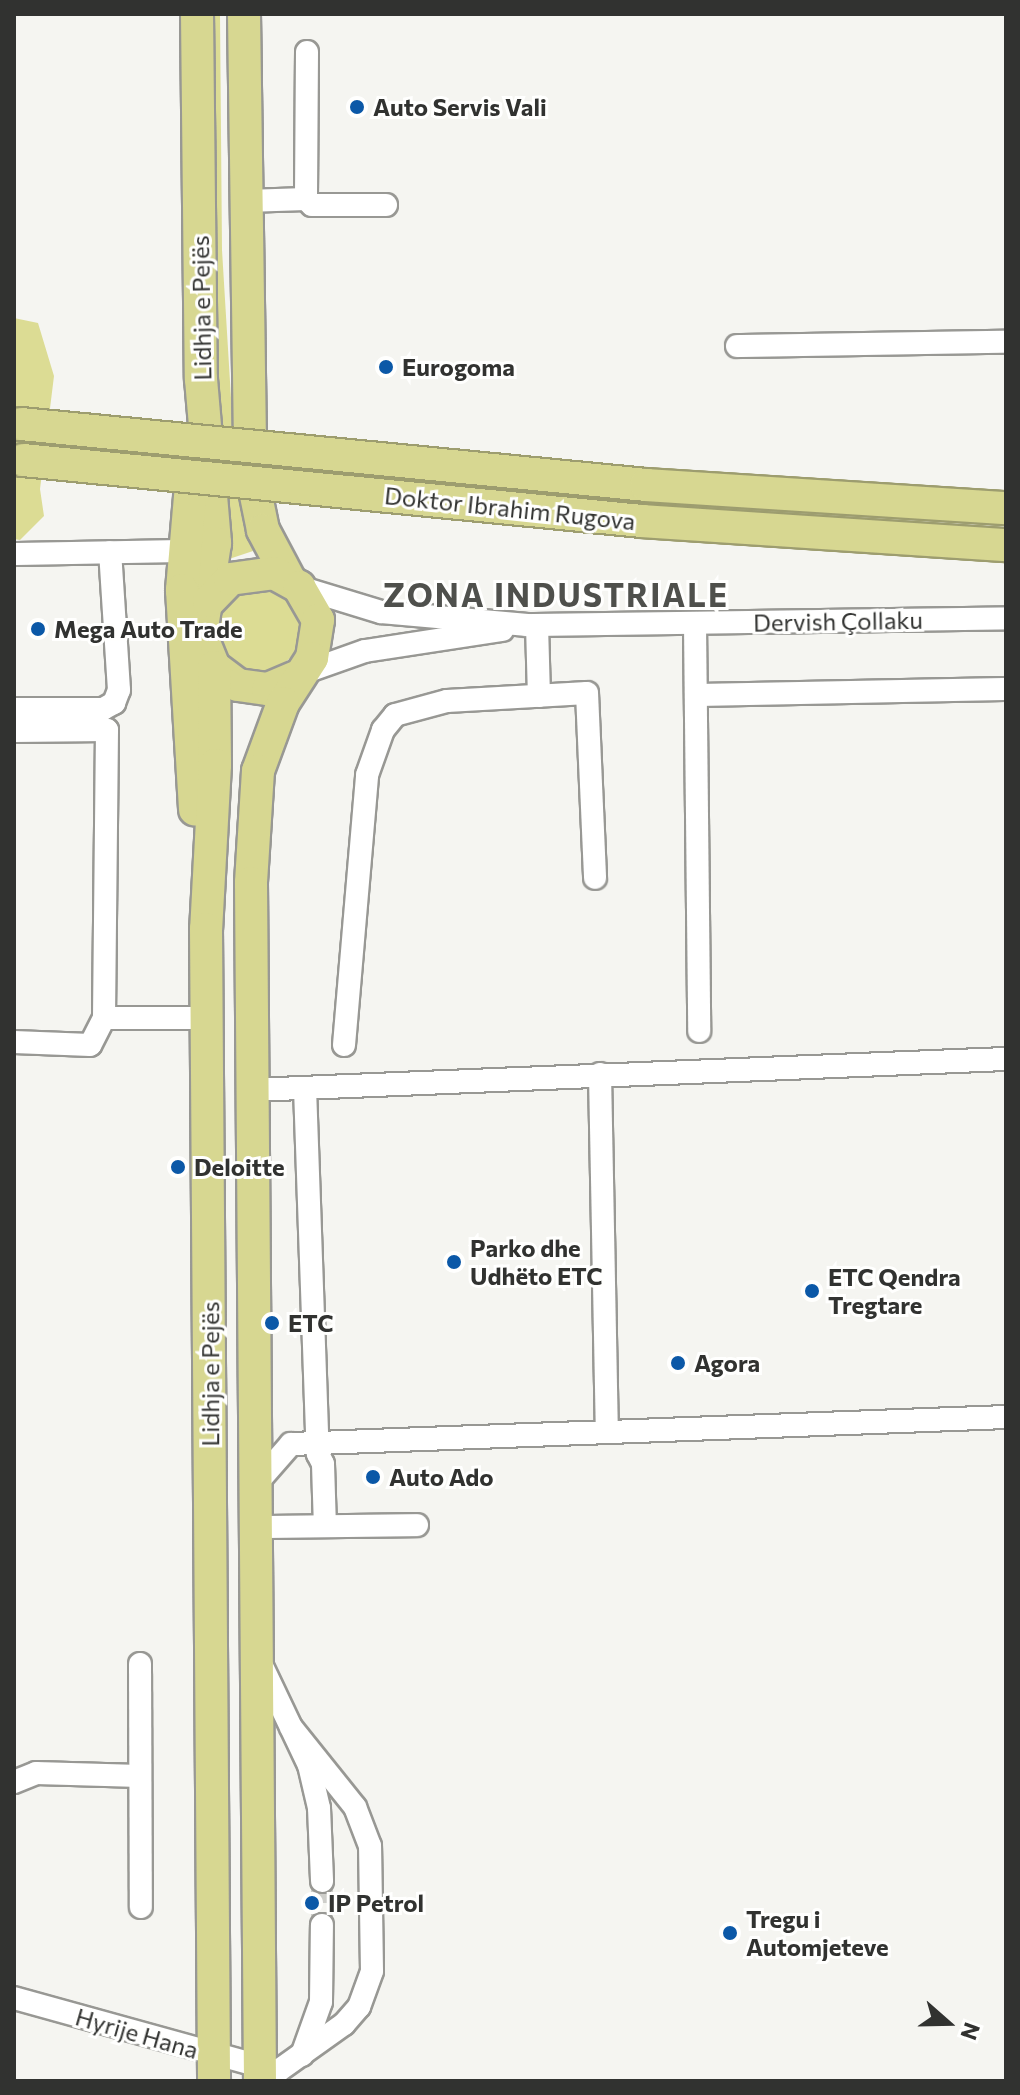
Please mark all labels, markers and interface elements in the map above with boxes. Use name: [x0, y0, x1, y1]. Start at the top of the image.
place label: Auto Servis Vali: [373, 93, 547, 121]
marker: Auto Servis Vali: [348, 98, 366, 116]
street label: Lidhja e Pejës: [185, 235, 217, 381]
place label: Eurogoma: [402, 353, 515, 381]
marker: Eurogoma: [377, 358, 395, 376]
street label: Doktor Ibrahim Rugova: [383, 481, 637, 535]
district label: ZONA INDUSTRIALE: [383, 575, 729, 613]
street label: Dervish Çollaku: [753, 605, 923, 637]
place label: Mega Auto Trade: [54, 615, 243, 643]
marker: Mega Auto Trade: [29, 620, 47, 638]
place label: Deloitte: [194, 1153, 285, 1181]
marker: Deloitte: [169, 1158, 187, 1176]
place label: Parko dhe Udhëto ETC: [470, 1234, 603, 1290]
marker: Parko dhe Udhëto ETC: [445, 1253, 463, 1271]
place label: ETC Qendra Tregtare: [828, 1263, 961, 1319]
marker: ETC Qendra Tregtare: [803, 1282, 821, 1300]
street label: Lidhja e Pejës: [196, 1301, 224, 1447]
place label: ETC: [288, 1309, 334, 1337]
marker: ETC: [263, 1314, 281, 1332]
place label: Agora: [694, 1349, 760, 1377]
marker: Agora: [669, 1354, 687, 1372]
place label: Auto Ado: [389, 1463, 494, 1491]
marker: Auto Ado: [364, 1468, 382, 1486]
place label: IP Petrol: [328, 1889, 424, 1917]
marker: IP Petrol: [303, 1894, 321, 1912]
place label: Tregu i Automjeteve: [746, 1905, 889, 1961]
marker: Tregu i Automjeteve: [721, 1924, 739, 1942]
north arrow: [908, 1983, 988, 2063]
street label: Hyrije Hana: [72, 2002, 202, 2064]
text: N: [956, 2019, 987, 2044]

